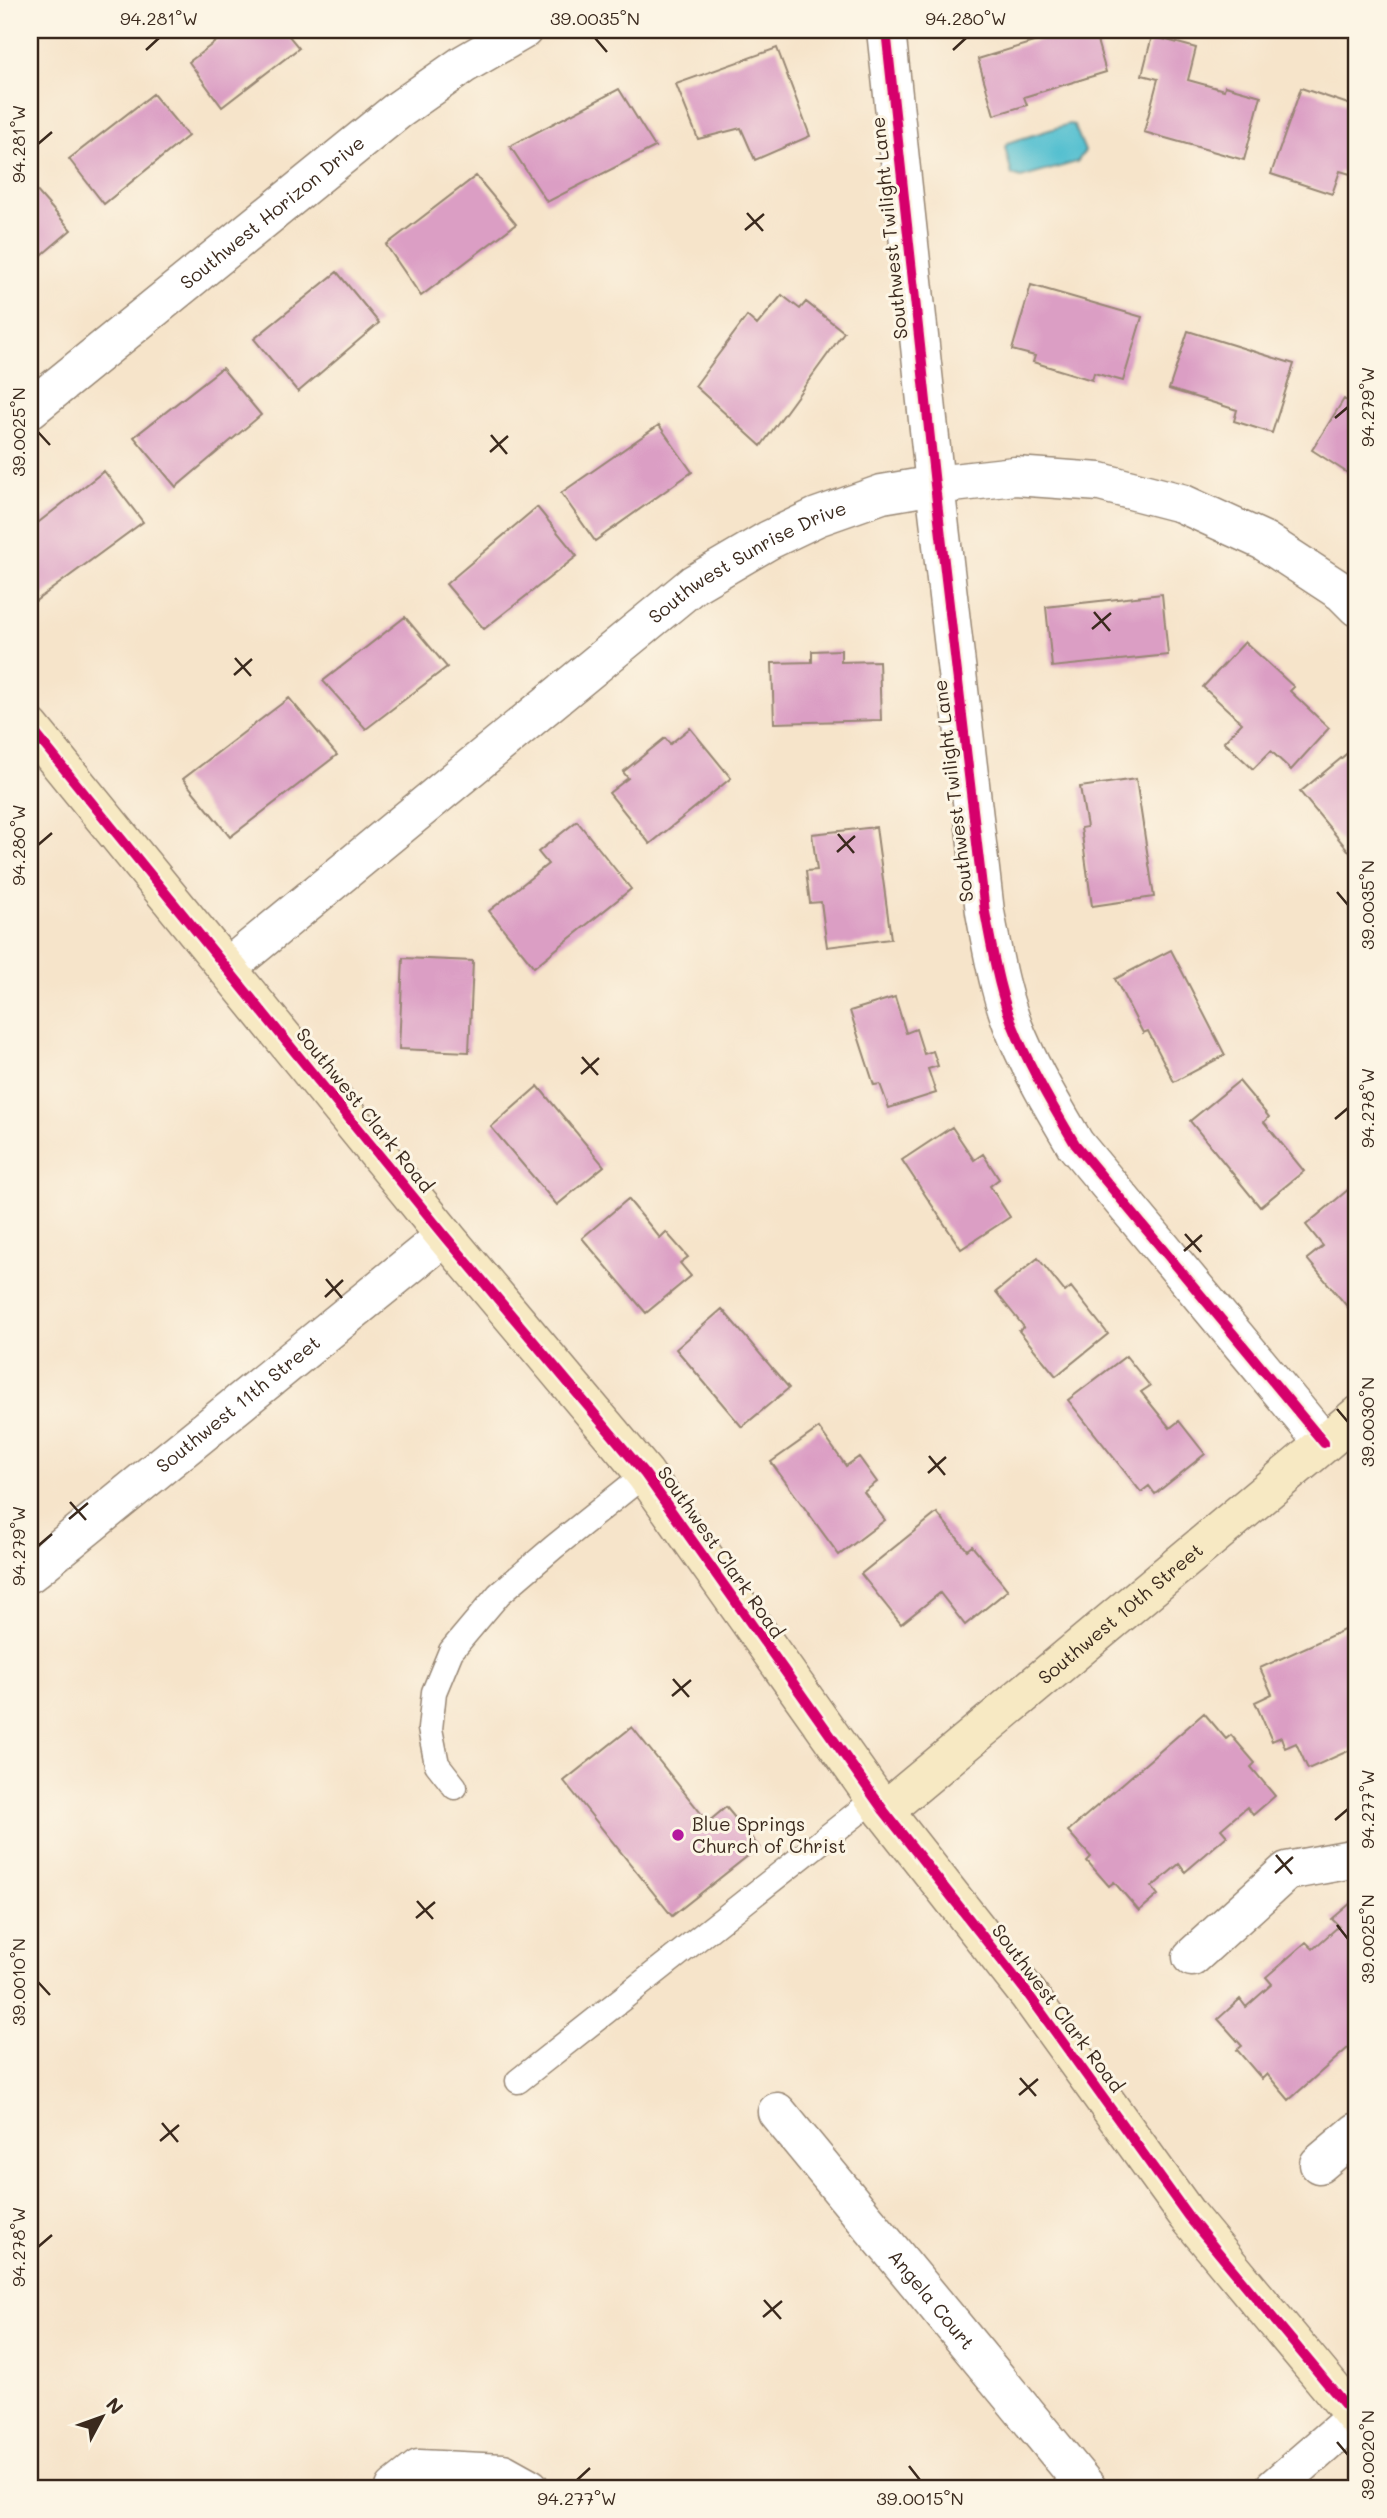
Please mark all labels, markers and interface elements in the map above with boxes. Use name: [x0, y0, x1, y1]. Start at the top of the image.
text: 94.281°W: [120, 6, 198, 30]
text: 39.0035°N: [550, 6, 640, 30]
text: 94.280°W: [925, 6, 1007, 30]
text: 94.281°W: [6, 105, 30, 183]
street label: Southwest Twilight Lane: [864, 116, 913, 341]
street label: Southwest Horizon Drive: [174, 130, 369, 294]
text: 94.279°W: [1355, 367, 1379, 447]
text: 39.0025°N: [6, 387, 30, 477]
street label: Southwest Sunrise Drive: [643, 495, 850, 629]
street label: Southwest Twilight Lane: [926, 679, 979, 904]
text: 94.280°W: [6, 804, 30, 886]
text: 39.0035°N: [1355, 860, 1379, 950]
street label: Southwest Clark Road: [291, 1022, 440, 1197]
text: 94.278°W: [1355, 1068, 1379, 1148]
street label: Southwest 11th Street: [151, 1330, 325, 1478]
text: 39.0030°N: [1355, 1377, 1379, 1467]
street label: Southwest Clark Road: [652, 1461, 790, 1643]
text: 94.279°W: [6, 1506, 30, 1586]
street label: Southwest 10th Street: [1032, 1537, 1208, 1689]
text: 94.277°W: [1355, 1769, 1379, 1849]
place label: Blue Springs Church of Christ: [692, 1811, 846, 1858]
marker: Blue Springs Church of Christ: [670, 1827, 686, 1843]
text: 39.0025°N: [1355, 1894, 1379, 1984]
street label: Southwest Clark Road: [987, 1918, 1130, 2097]
text: 39.0010°N: [6, 1938, 30, 2026]
text: 94.278°W: [6, 2207, 30, 2287]
street label: Angela Court: [883, 2244, 981, 2354]
north arrow: [66, 2382, 136, 2452]
text: N: [101, 2392, 129, 2419]
text: 39.0020°N: [1355, 2410, 1379, 2500]
text: 94.277°W: [537, 2486, 617, 2510]
text: 39.0015°N: [876, 2486, 964, 2510]

